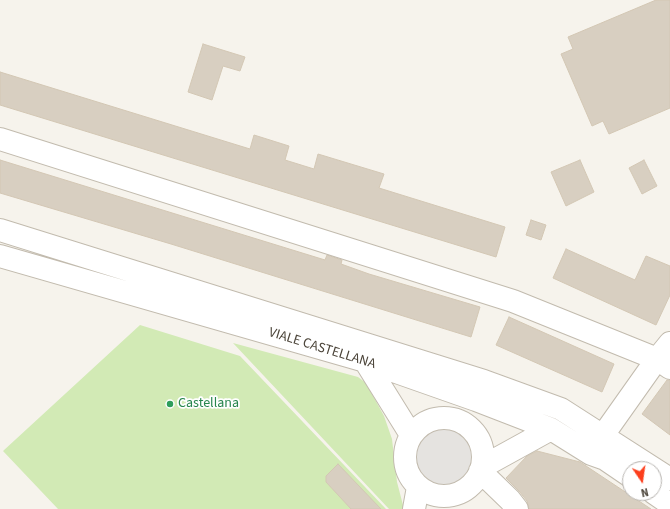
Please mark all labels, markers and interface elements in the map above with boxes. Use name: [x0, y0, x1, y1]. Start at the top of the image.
street label: VIALE CASTELLANA: [266, 325, 378, 373]
place label: Castellana: [178, 396, 239, 412]
marker: Castellana: [165, 399, 175, 409]
north arrow: [622, 461, 662, 501]
text: N: [639, 484, 650, 500]

